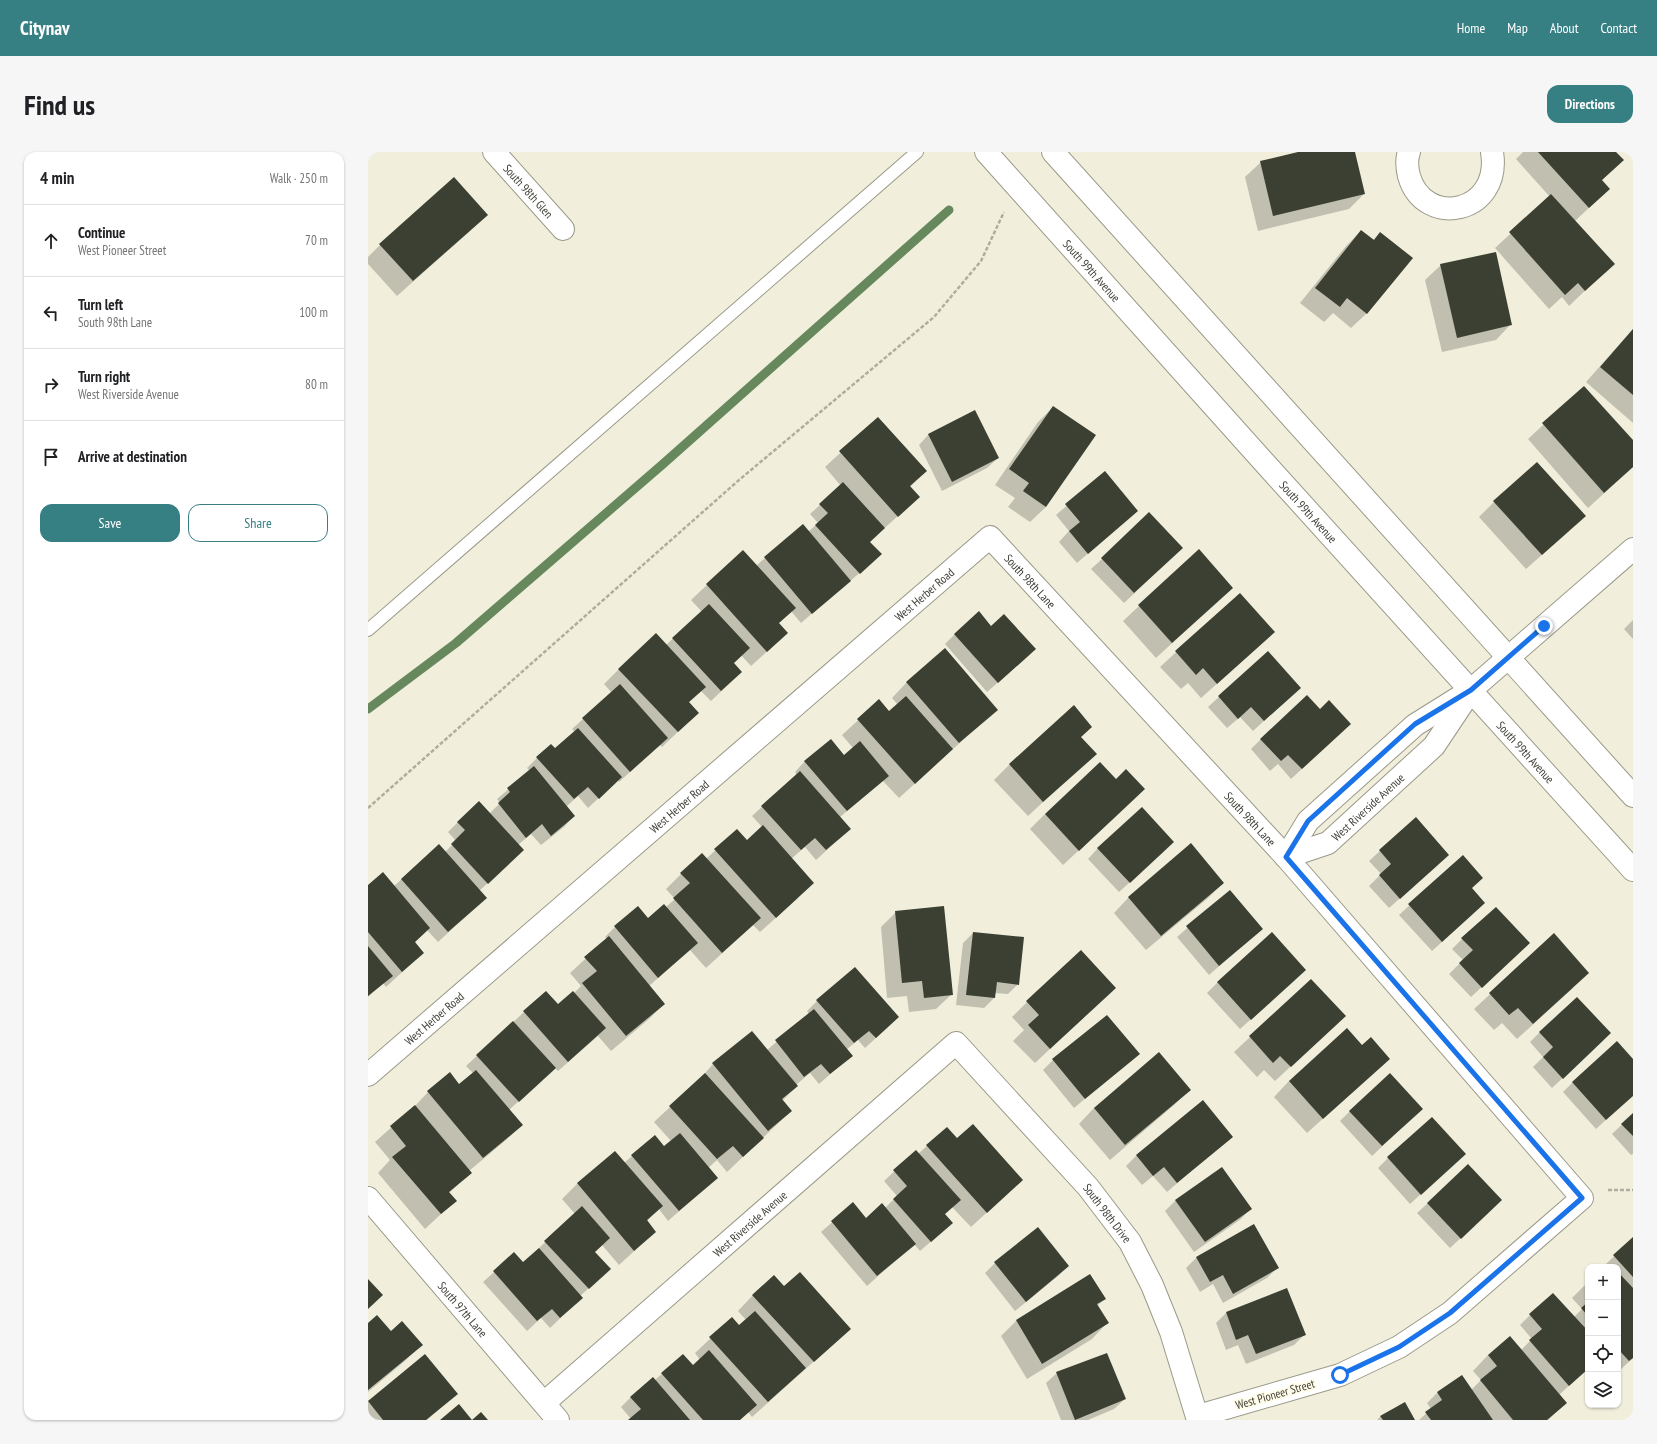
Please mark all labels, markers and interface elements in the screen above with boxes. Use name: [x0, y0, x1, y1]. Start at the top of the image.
text: Citynav: [20, 16, 70, 40]
text: Home: [1457, 19, 1485, 37]
text: Map: [1507, 19, 1528, 37]
text: About: [1550, 19, 1579, 37]
text: Contact: [1601, 19, 1637, 37]
button: Directions: [1547, 85, 1633, 123]
text: Find us: [24, 86, 95, 123]
street label: South 98th Glen: [501, 161, 557, 221]
text: 4 min: [40, 167, 74, 189]
text: Walk · 250 m: [270, 170, 328, 187]
text: Continue: [78, 223, 125, 242]
icon: ahead: [40, 230, 62, 252]
text: 70 m: [305, 232, 328, 249]
street label: South 99th Avenue: [1060, 236, 1124, 305]
text: West Pioneer Street: [78, 242, 166, 259]
text: Turn left: [78, 295, 123, 314]
icon: left: [40, 302, 62, 324]
text: 100 m: [299, 304, 328, 321]
text: South 98th Lane: [78, 314, 152, 331]
text: Turn right: [78, 367, 130, 386]
icon: right: [40, 374, 62, 396]
text: 80 m: [305, 376, 328, 393]
text: West Riverside Avenue: [78, 386, 179, 403]
icon: arrive: [40, 446, 62, 468]
text: Arrive at destination: [78, 447, 187, 466]
street label: South 99th Avenue: [1277, 477, 1341, 546]
button: Save: [40, 504, 180, 542]
button: Share: [188, 504, 328, 542]
street label: South 98th Lane: [1002, 551, 1059, 611]
street label: West Herber Road: [891, 564, 957, 624]
route end: [1535, 617, 1553, 635]
street label: South 99th Avenue: [1494, 718, 1558, 786]
street label: West Riverside Avenue: [1328, 770, 1407, 844]
street label: West Herber Road: [646, 776, 712, 836]
street label: South 98th Lane: [1222, 788, 1279, 849]
street label: West Herber Road: [401, 988, 467, 1048]
street label: South 98th Drive: [1081, 1180, 1135, 1245]
street label: West Riverside Avenue: [710, 1187, 790, 1260]
map controls: [1585, 1264, 1621, 1408]
button: +: [1585, 1264, 1621, 1300]
street label: South 97th Lane: [435, 1278, 491, 1340]
button: −: [1585, 1300, 1621, 1336]
button: locate: [1585, 1336, 1621, 1372]
route start: [1331, 1366, 1349, 1384]
button: layers: [1585, 1372, 1621, 1408]
street label: West Pioneer Street: [1234, 1375, 1317, 1412]

